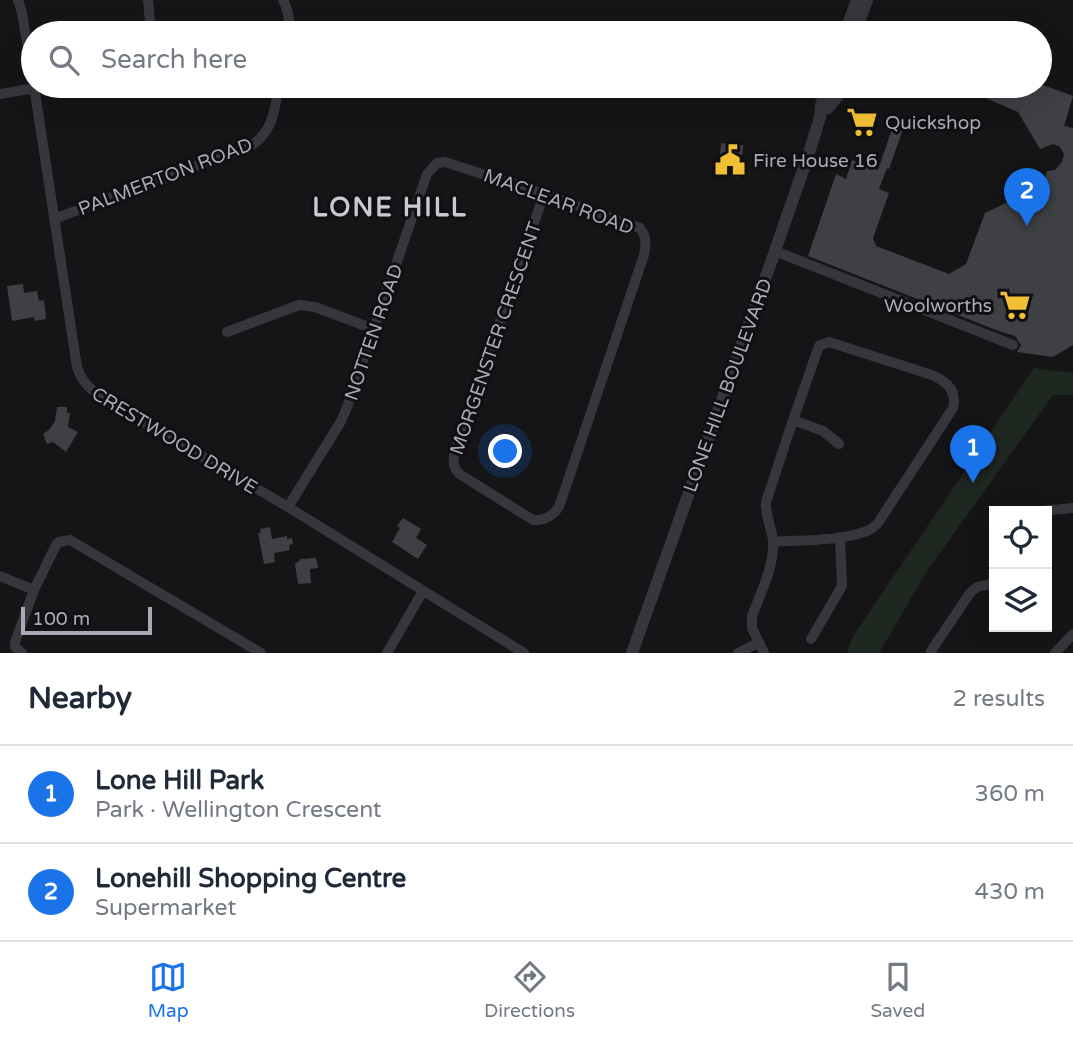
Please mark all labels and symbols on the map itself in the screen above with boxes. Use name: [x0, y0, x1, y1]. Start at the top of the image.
supermarket icon: Quickshop: [845, 105, 879, 139]
place label: Quickshop: [885, 112, 981, 134]
street label: PALMERTON ROAD: [75, 134, 256, 220]
public building icon: Fire House 16: [713, 143, 747, 177]
place label: Fire House 16: [753, 150, 878, 172]
street label: MACLEAR ROAD: [481, 165, 637, 239]
pin: 2: [1004, 168, 1050, 226]
district label: LONE HILL: [312, 192, 468, 223]
street label: MORGENSTER CRESCENT: [446, 219, 546, 458]
street label: NOTTEN ROAD: [340, 261, 408, 403]
street label: LONE HILL BOULEVARD: [679, 276, 777, 495]
supermarket icon: Woolworths: [998, 288, 1032, 322]
place label: Woolworths: [884, 295, 992, 317]
street label: CRESTWOOD DRIVE: [88, 383, 261, 499]
pin: 1: [950, 425, 996, 483]
your location: [488, 434, 522, 468]
scale bar: [21, 604, 152, 636]

